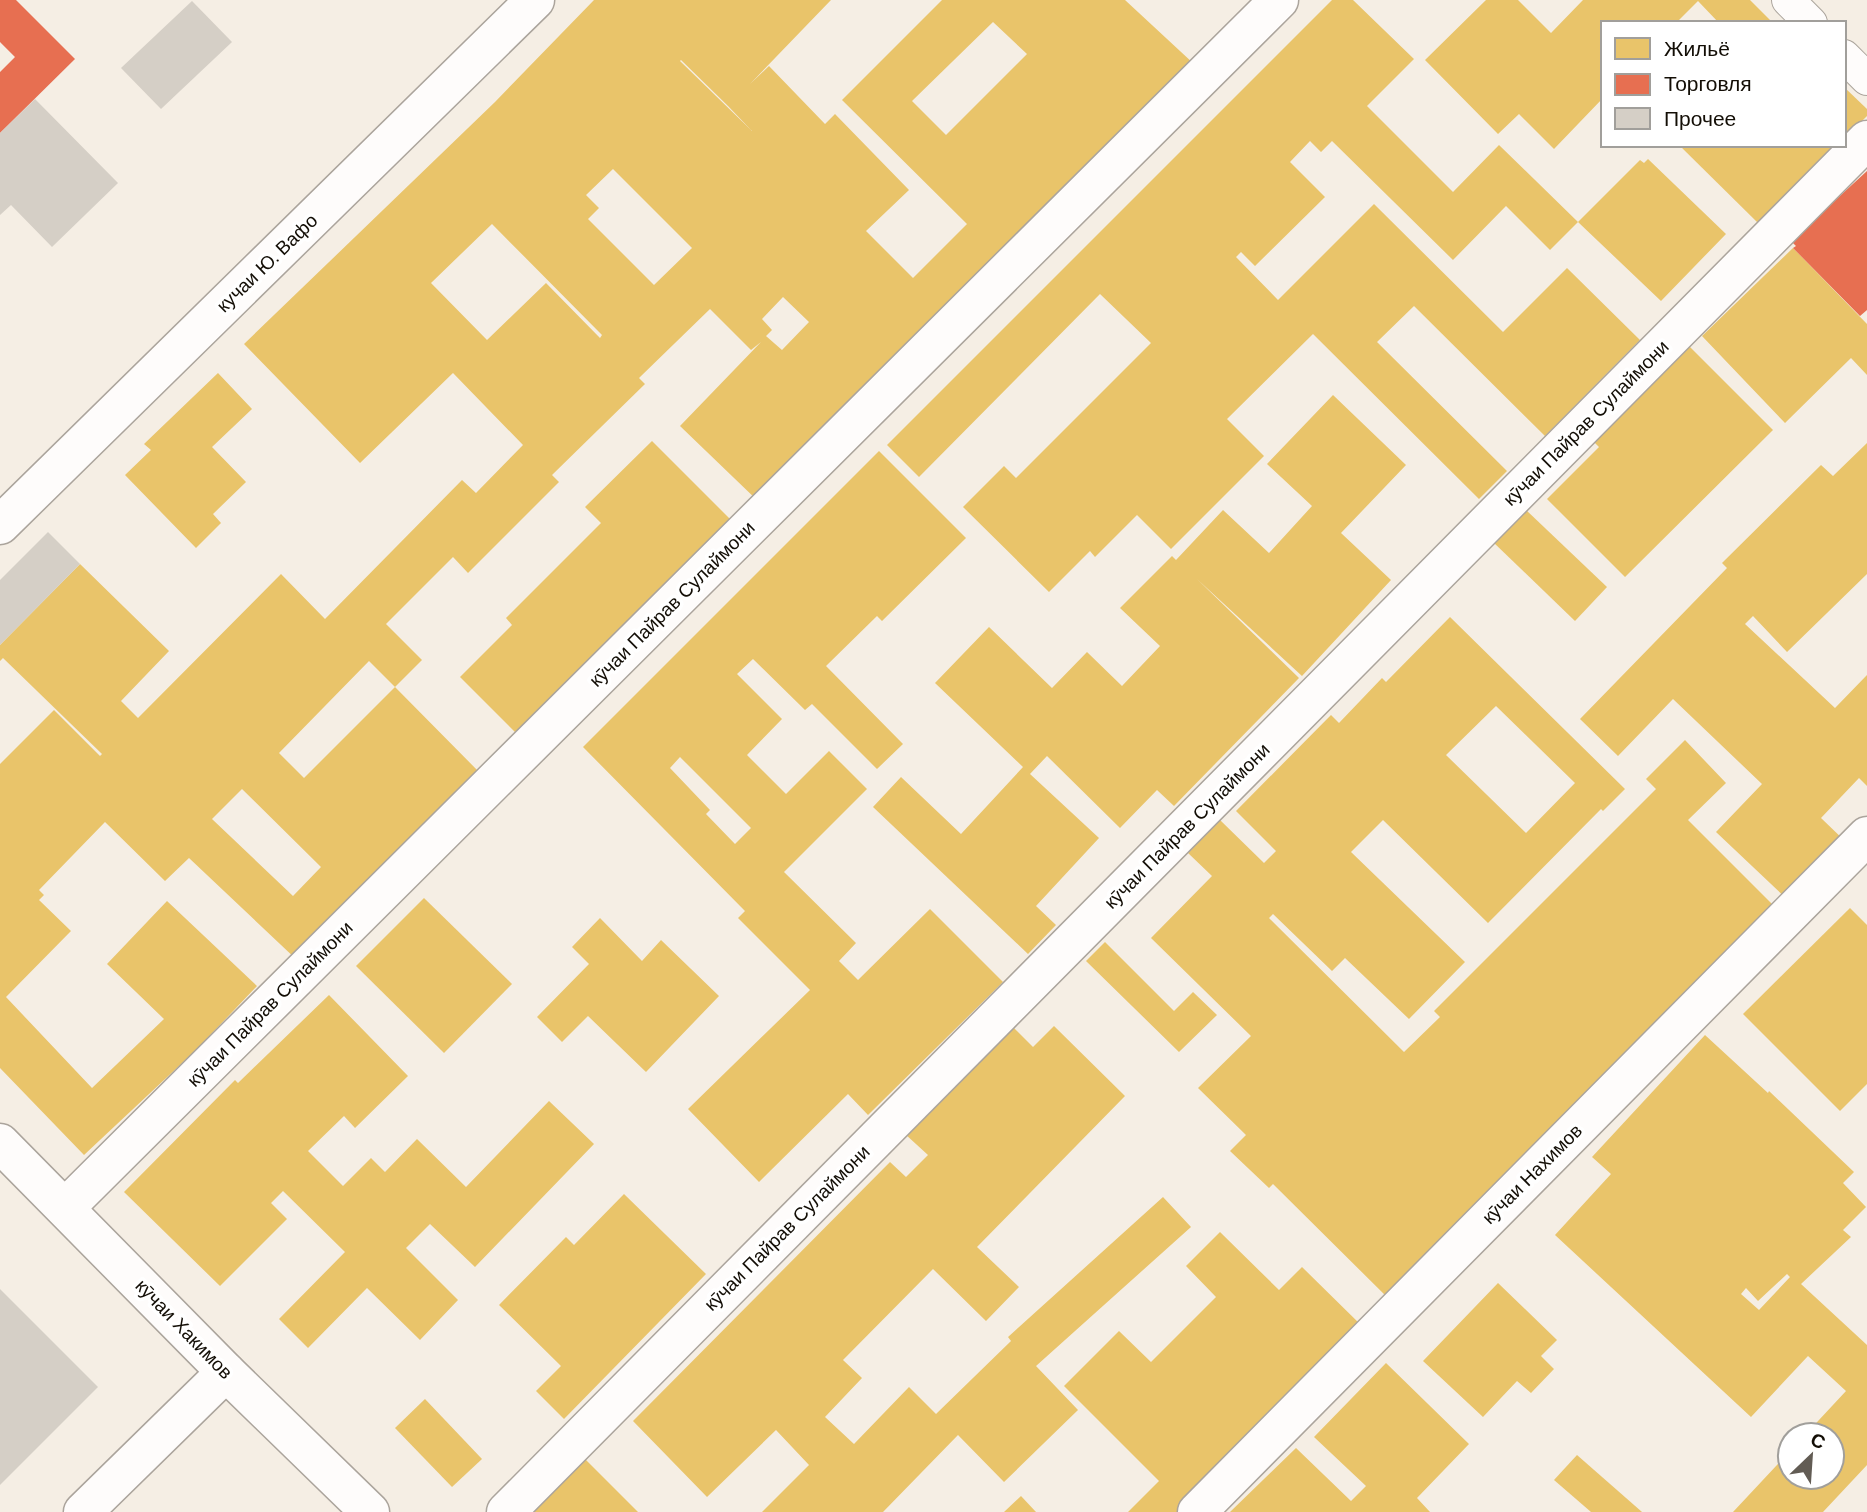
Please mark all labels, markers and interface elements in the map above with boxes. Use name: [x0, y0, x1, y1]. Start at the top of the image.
legend: [1601, 21, 1846, 147]
text: Жильё: [1664, 35, 1730, 63]
text: Торговля: [1664, 70, 1752, 98]
text: Прочее: [1664, 105, 1736, 133]
street label: кучаи Ю. Вафо: [211, 208, 323, 318]
street label: кӯчаи Пайрав Сулаймони: [1498, 335, 1674, 511]
street label: кӯчаи Пайрав Сулаймони: [584, 516, 760, 692]
street label: кӯчаи Пайрав Сулаймони: [1099, 738, 1275, 914]
street label: кӯчаи Пайрав Сулаймони: [182, 916, 358, 1092]
street label: кӯчаи Нахимов: [1476, 1118, 1588, 1230]
street label: кӯчаи Пайрав Сулаймони: [699, 1140, 875, 1316]
street label: кӯчаи Хакимов: [130, 1274, 238, 1384]
north arrow: [1776, 1421, 1846, 1491]
text: С: [1806, 1427, 1830, 1455]

